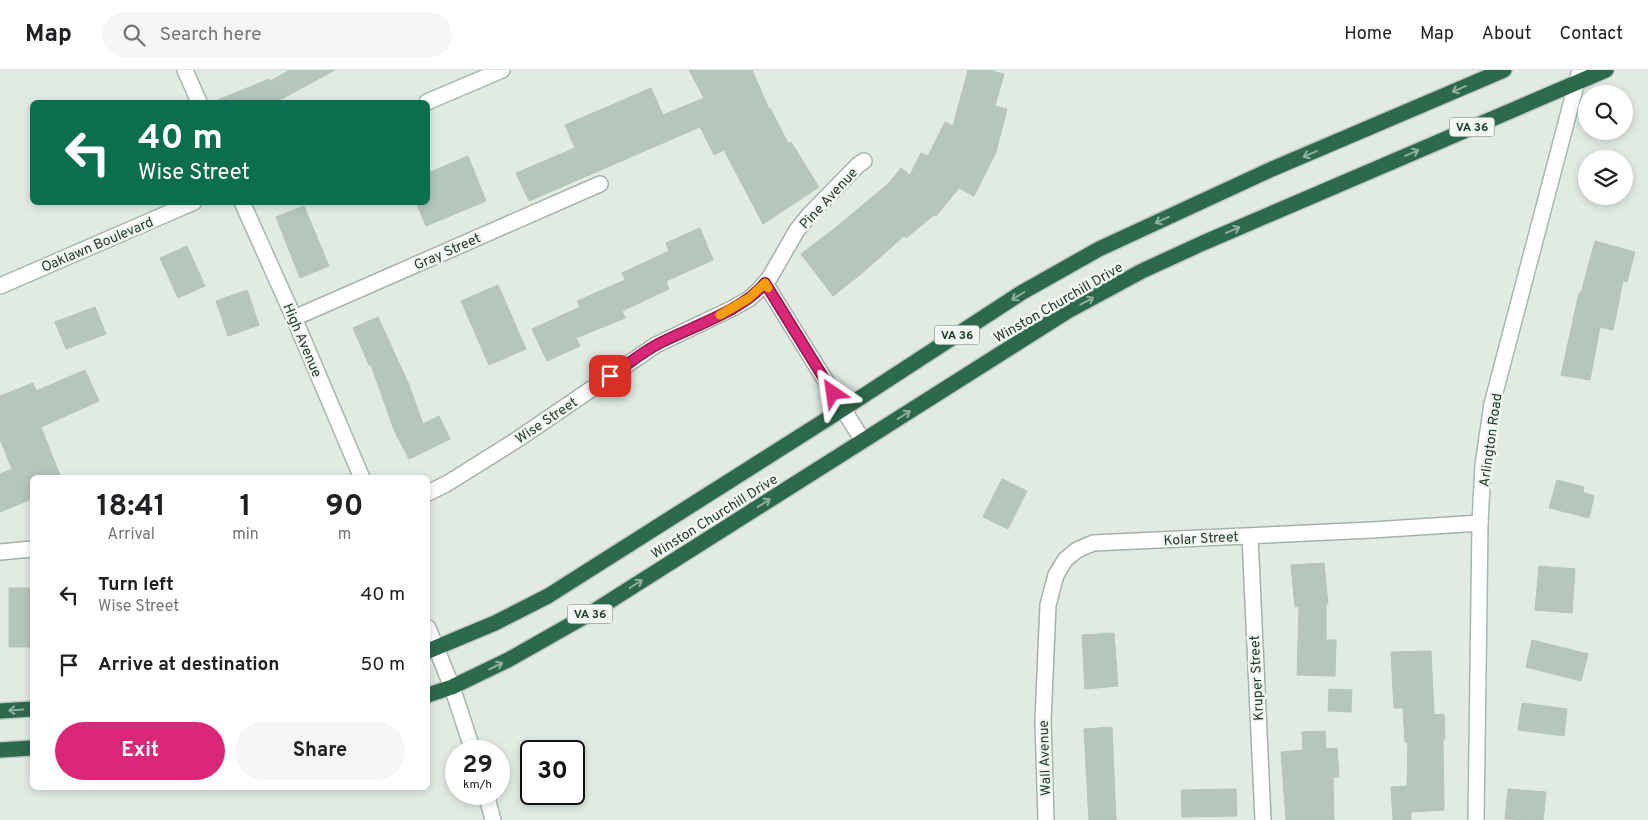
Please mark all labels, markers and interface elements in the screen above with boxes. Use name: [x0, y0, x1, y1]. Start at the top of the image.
search box: [102, 12, 452, 57]
text: Map: [25, 20, 72, 50]
icon: search: [120, 21, 148, 49]
text: Search here: [160, 23, 261, 47]
text: Home: [1344, 23, 1392, 46]
text: Map: [1420, 23, 1454, 46]
text: About: [1482, 23, 1531, 46]
text: Contact: [1559, 23, 1623, 46]
one-way arrow: [1452, 85, 1467, 95]
map controls: [1578, 85, 1633, 205]
button: search: [1578, 85, 1633, 140]
text: 40 m: [138, 117, 223, 161]
road number: VA 36: [1450, 118, 1494, 136]
icon: left: [55, 120, 120, 185]
one-way arrow: [1404, 148, 1419, 158]
one-way arrow: [1303, 149, 1318, 159]
button: layers: [1578, 150, 1633, 205]
text: Wise Street: [138, 160, 250, 187]
street label: Pine Avenue: [796, 165, 862, 233]
street label: Oaklawn Boulevard: [39, 214, 156, 277]
one-way arrow: [1155, 216, 1170, 226]
one-way arrow: [1224, 225, 1240, 234]
street label: Gray Street: [412, 230, 484, 275]
street label: Winston Churchill Drive: [991, 259, 1126, 347]
one-way arrow: [1011, 291, 1025, 301]
one-way arrow: [1079, 296, 1094, 306]
street label: High Avenue: [278, 301, 325, 380]
road number: VA 36: [934, 326, 980, 344]
pin: [589, 355, 631, 397]
icon: arrive: [596, 362, 624, 390]
position arrow: [806, 366, 858, 418]
street label: Arlington Road: [1476, 392, 1506, 488]
street label: Wise Street: [513, 394, 581, 448]
one-way arrow: [897, 410, 911, 420]
street label: Winston Churchill Drive: [648, 471, 781, 563]
text: 18:41: [96, 489, 166, 526]
text: 1: [240, 489, 252, 526]
text: 90: [325, 489, 364, 526]
one-way arrow: [757, 498, 771, 508]
text: Arrival: [107, 525, 155, 545]
text: min: [232, 525, 259, 545]
text: m: [338, 525, 351, 545]
street label: Kolar Street: [1163, 529, 1239, 550]
text: Turn left: [98, 573, 174, 597]
one-way arrow: [629, 579, 643, 589]
icon: left: [55, 581, 83, 609]
text: 40 m: [360, 583, 405, 607]
text: Wise Street: [98, 597, 179, 617]
road number: VA 36: [568, 604, 612, 624]
street label: Kruper Street: [1247, 635, 1268, 721]
icon: arrive: [55, 651, 83, 679]
text: Arrive at destination: [98, 653, 279, 677]
text: 50 m: [360, 653, 405, 677]
one-way arrow: [488, 661, 503, 671]
one-way arrow: [9, 706, 25, 715]
street label: Wall Avenue: [1036, 720, 1055, 796]
button: Exit: [55, 722, 225, 780]
button: Share: [235, 722, 405, 780]
speed limit sign: 30: [520, 740, 585, 805]
text: 29: [462, 750, 493, 782]
text: km/h: [463, 777, 492, 793]

